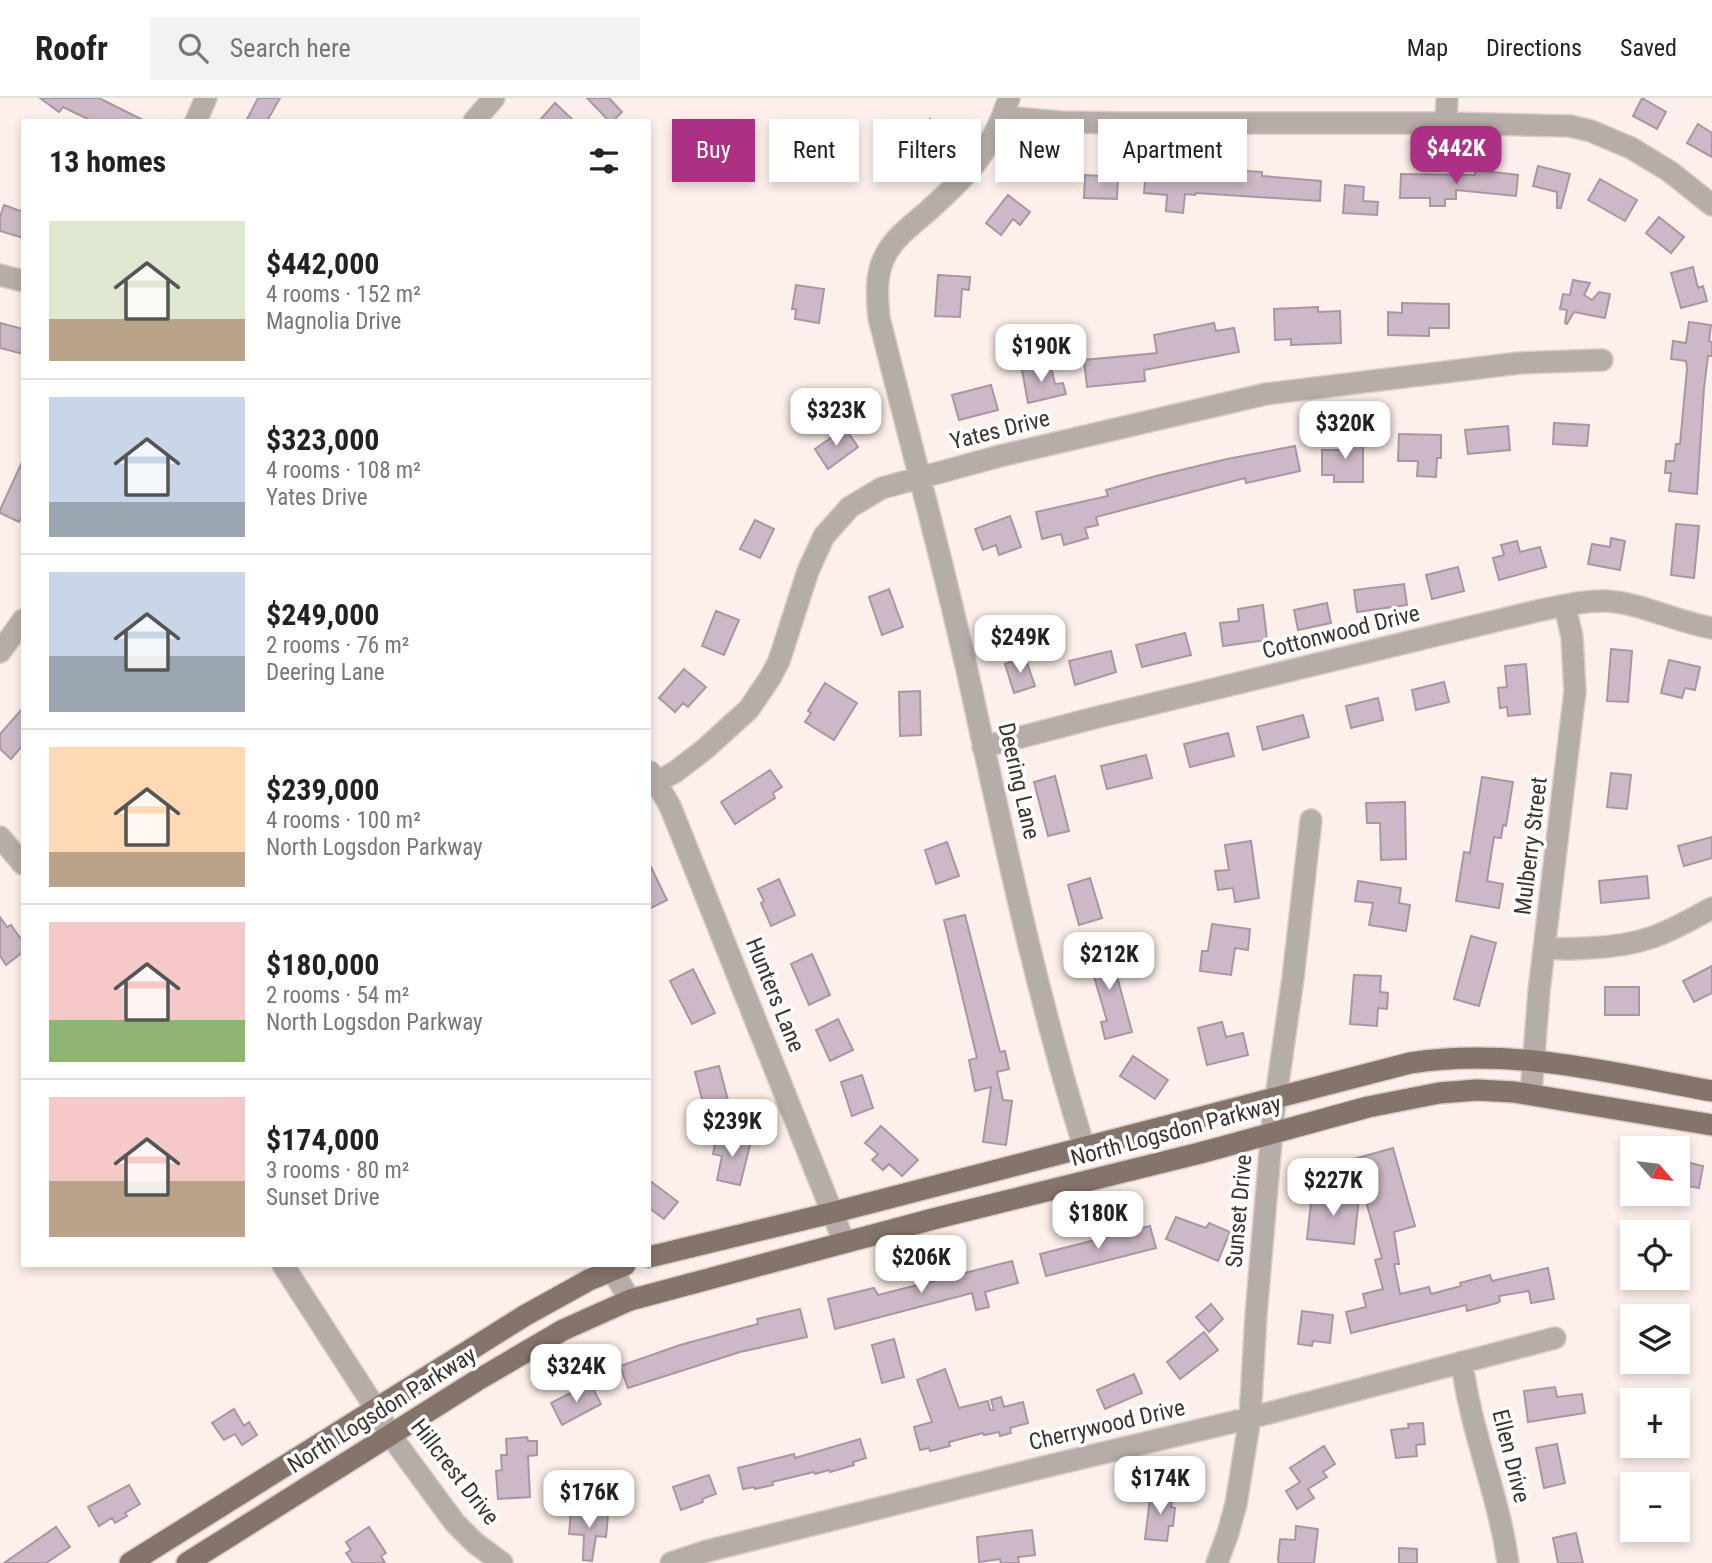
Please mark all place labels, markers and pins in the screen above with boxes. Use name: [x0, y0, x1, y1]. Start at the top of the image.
pin: $442K: [1407, 126, 1505, 186]
pin: $190K: [992, 324, 1090, 384]
pin: $323K: [787, 388, 885, 448]
pin: $320K: [1296, 402, 1394, 461]
pin: $249K: [971, 616, 1069, 675]
pin: $212K: [1060, 932, 1158, 992]
pin: $239K: [683, 1100, 781, 1159]
pin: $227K: [1284, 1158, 1382, 1218]
pin: $180K: [1049, 1192, 1147, 1251]
pin: $206K: [872, 1236, 970, 1295]
pin: $324K: [527, 1344, 625, 1404]
pin: $174K: [1111, 1456, 1209, 1516]
pin: $176K: [540, 1470, 638, 1530]

